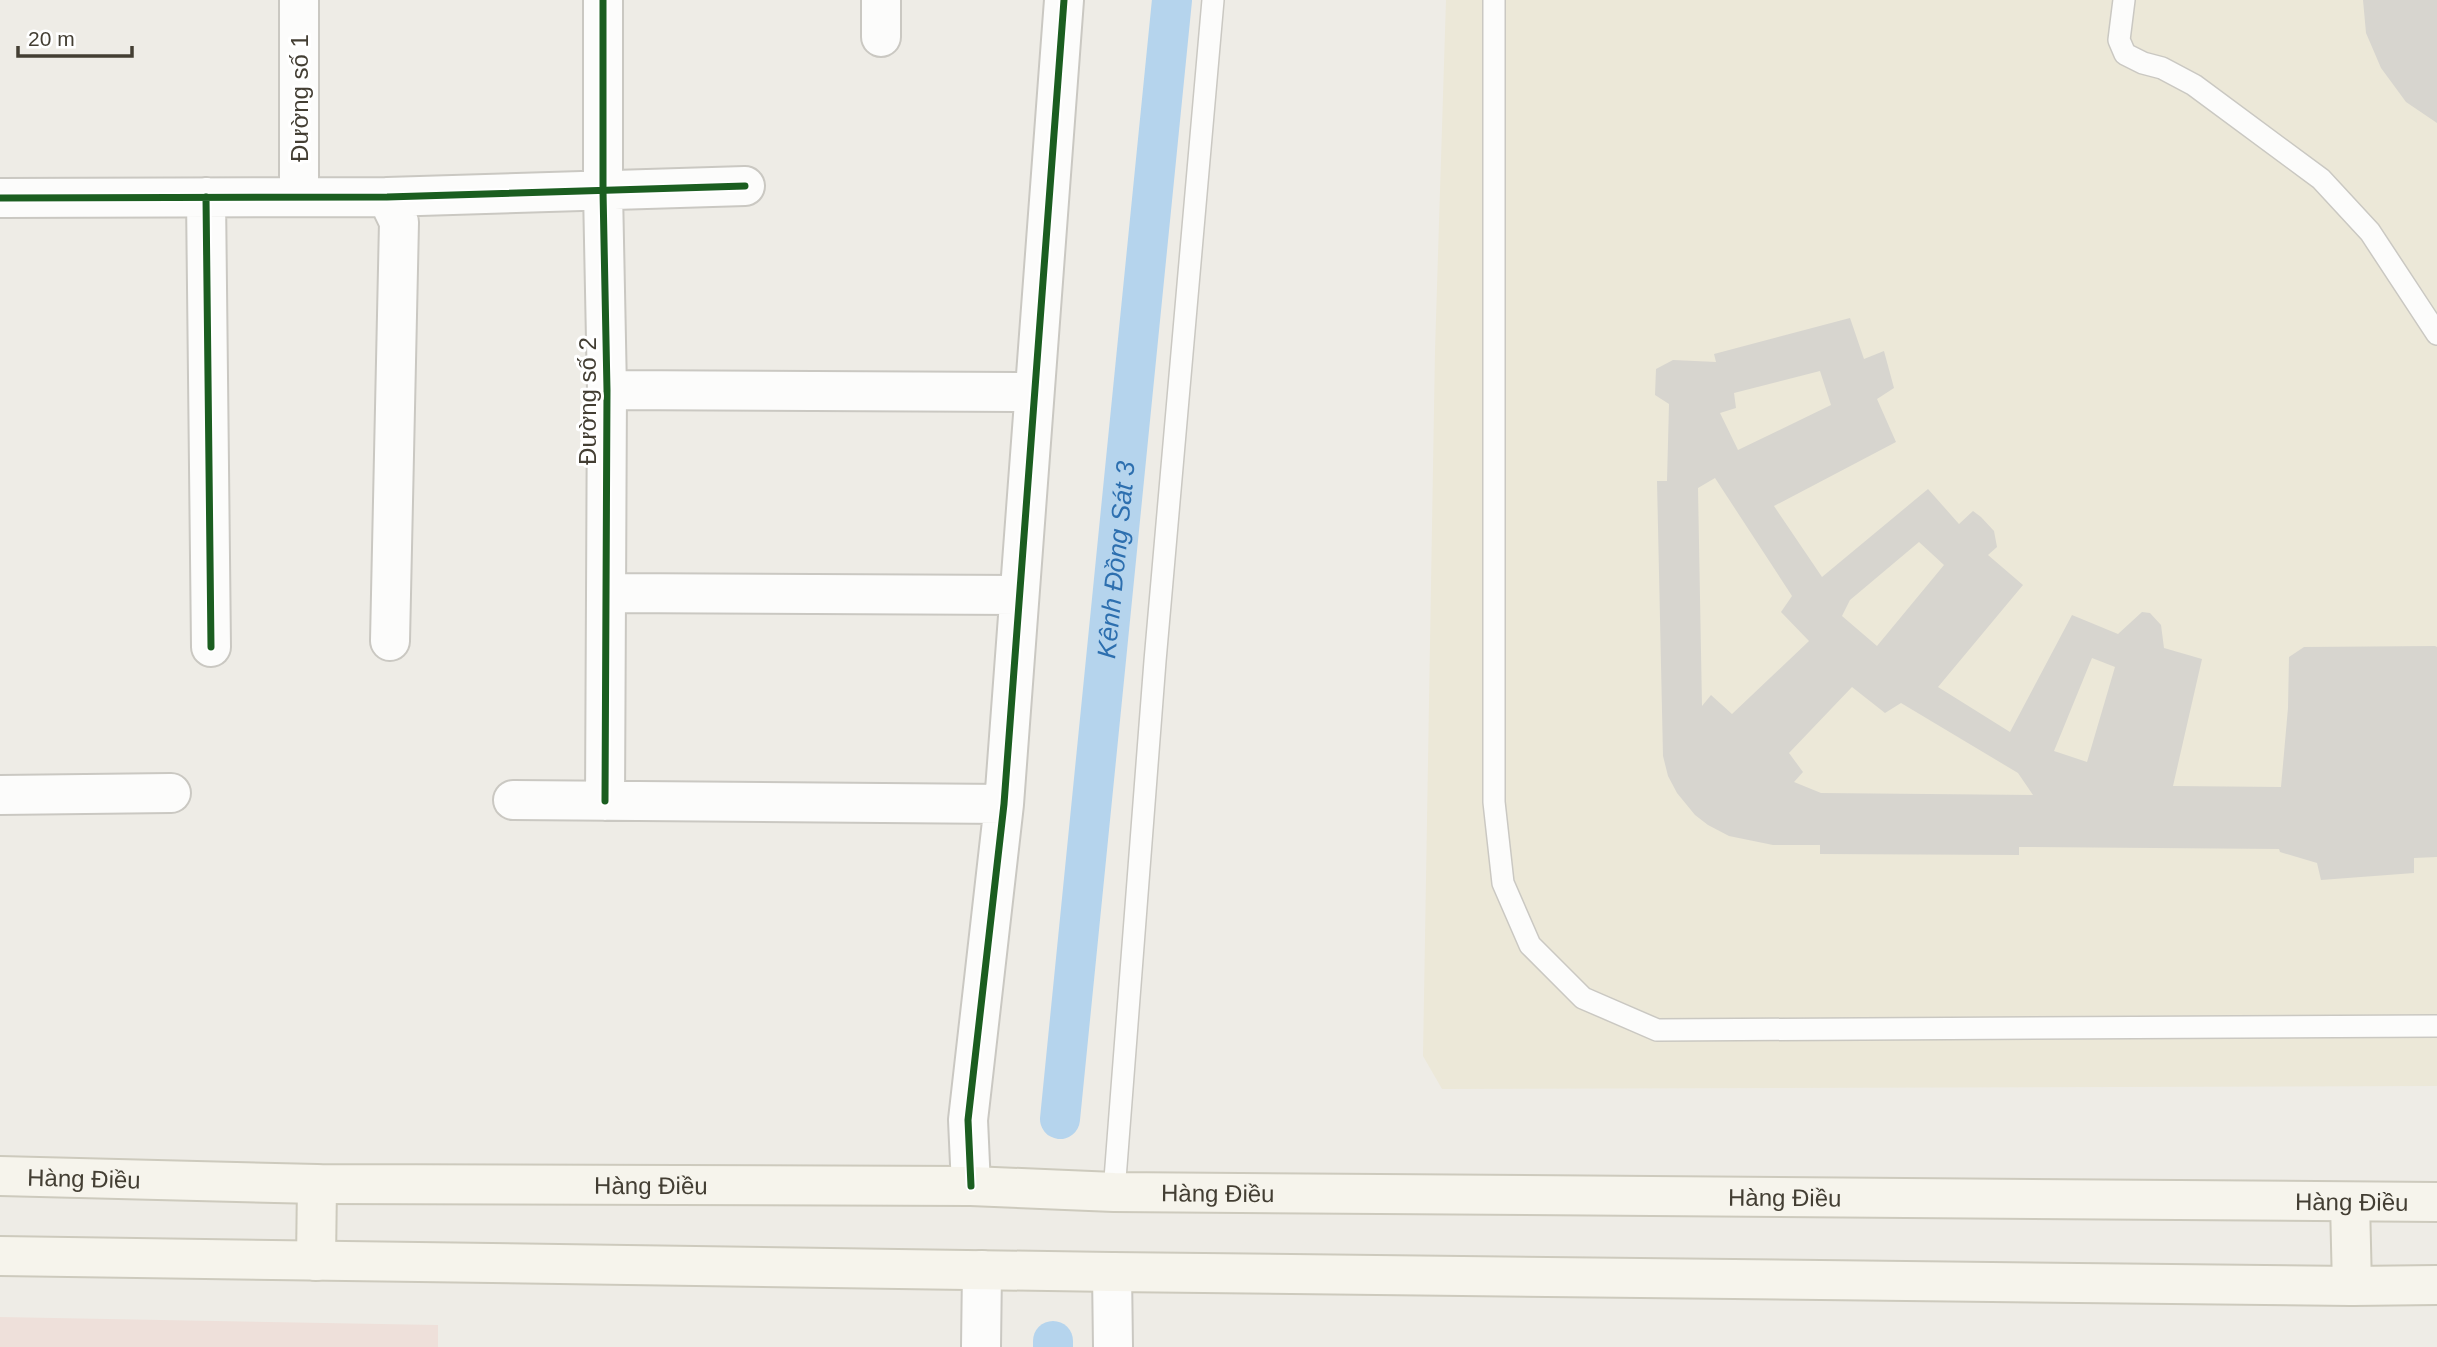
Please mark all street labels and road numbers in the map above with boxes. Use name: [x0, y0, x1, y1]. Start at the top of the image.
street label: Đường số 1: [286, 34, 313, 162]
street label: Đường số 2: [574, 337, 601, 465]
street label: Hàng Điều: [27, 1163, 141, 1193]
street label: Hàng Điều: [594, 1171, 708, 1199]
street label: Hàng Điều: [1161, 1179, 1275, 1207]
street label: Hàng Điều: [1728, 1183, 1842, 1211]
street label: Hàng Điều: [2295, 1187, 2409, 1215]

